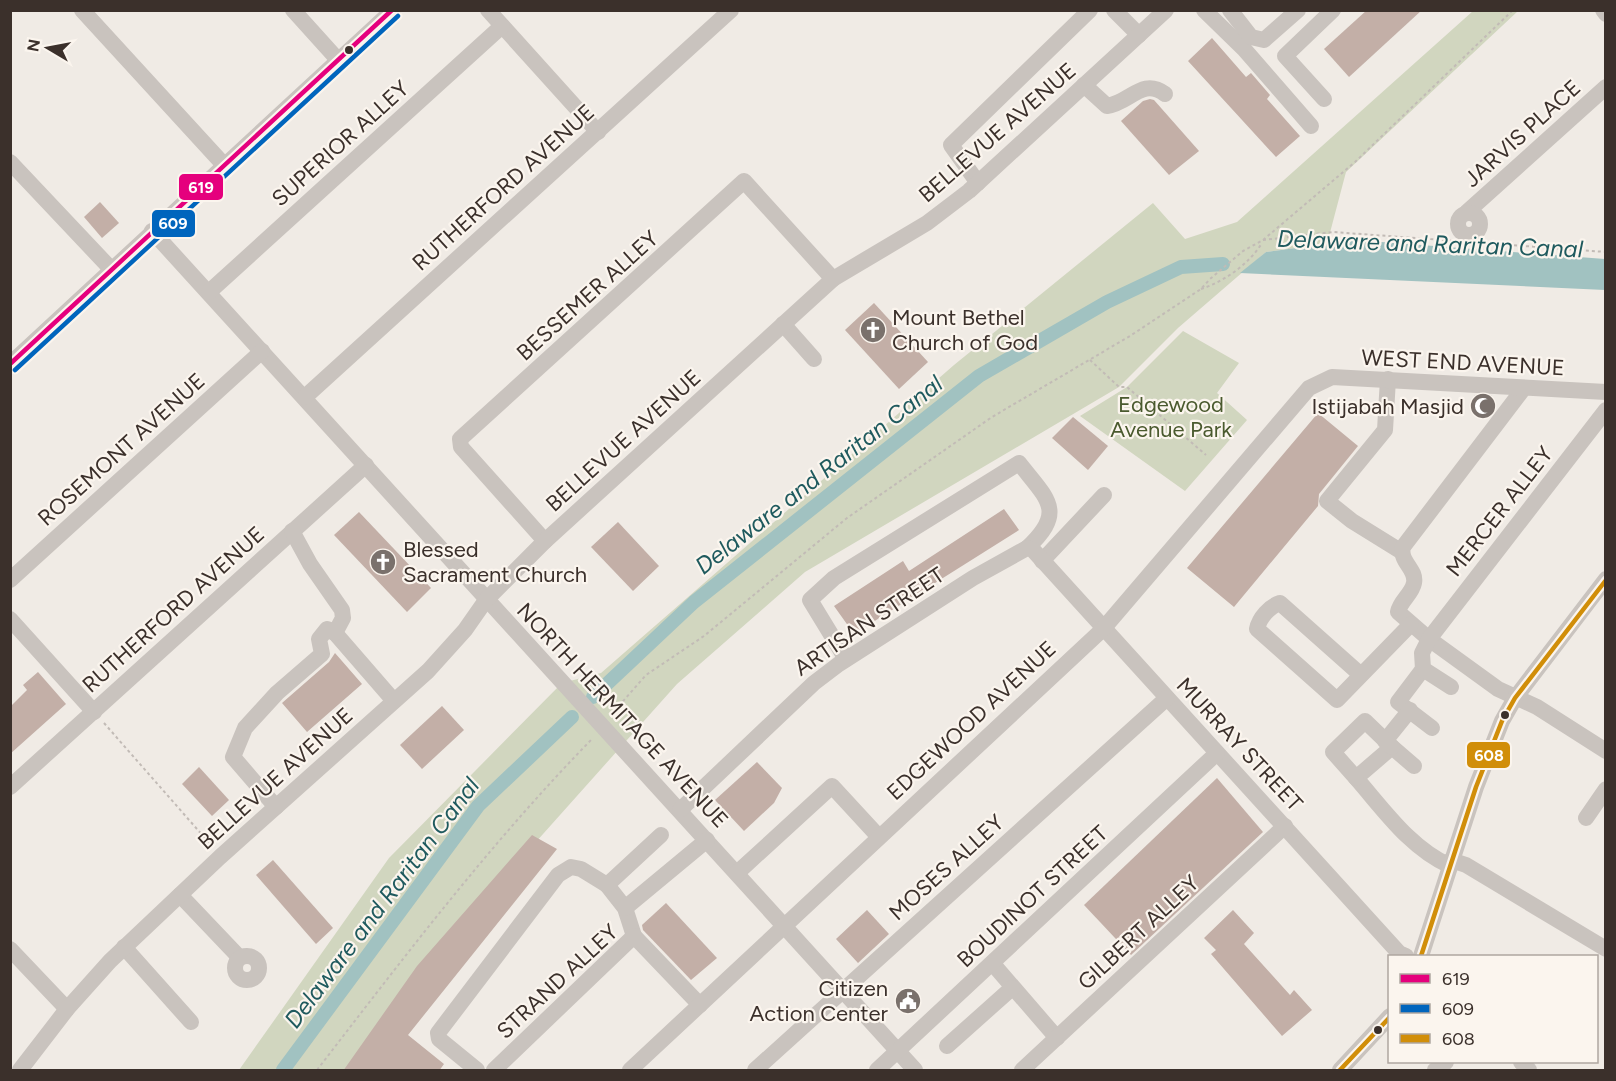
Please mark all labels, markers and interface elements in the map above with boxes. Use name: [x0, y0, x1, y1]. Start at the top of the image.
north arrow: [18, 18, 78, 78]
text: N: [23, 38, 44, 53]
unlabelled marker: [343, 44, 355, 56]
street label: BELLEVUE AVENUE: [913, 57, 1081, 208]
street label: SUPERIOR ALLEY: [266, 74, 415, 212]
street label: JARVIS PLACE: [1458, 74, 1586, 193]
street label: RUTHERFORD AVENUE: [407, 98, 600, 276]
line badge: 619: [178, 173, 224, 201]
text: 619: [188, 178, 214, 197]
line badge: 609: [151, 209, 196, 238]
text: 609: [159, 214, 187, 233]
street label: BESSEMER ALLEY: [511, 224, 664, 366]
water label: Delaware and Raritan Canal: [1277, 224, 1584, 263]
place label: Mount Bethel Church of God: [892, 304, 1038, 356]
church icon: Mount Bethel Church of God: [858, 315, 888, 345]
street label: WEST END AVENUE: [1361, 344, 1565, 381]
street label: BELLEVUE AVENUE: [540, 364, 706, 517]
street label: ROSEMONT AVENUE: [32, 367, 210, 531]
water label: Delaware and Raritan Canal: [689, 369, 949, 580]
park label: Edgewood Avenue Park: [1110, 391, 1232, 443]
mosque icon: Istijabah Masjid: [1468, 391, 1498, 421]
place label: Istijabah Masjid: [1311, 393, 1464, 420]
street label: MERCER ALLEY: [1440, 440, 1559, 582]
street label: RUTHERFORD AVENUE: [77, 520, 270, 698]
place label: Blessed Sacrament Church: [403, 536, 587, 588]
church icon: Blessed Sacrament Church: [368, 547, 398, 577]
street label: ARTISAN STREET: [789, 561, 949, 682]
street label: NORTH HERMITAGE AVENUE: [511, 597, 734, 833]
street label: EDGEWOOD AVENUE: [881, 635, 1062, 806]
street label: MURRAY STREET: [1171, 672, 1308, 817]
street label: BELLEVUE AVENUE: [192, 702, 358, 855]
unlabelled marker: [1499, 709, 1511, 721]
line badge: 608: [1466, 741, 1511, 769]
text: 608: [1474, 746, 1504, 765]
water label: Delaware and Raritan Canal: [278, 771, 486, 1034]
street label: MOSES ALLEY: [883, 808, 1010, 926]
street label: BOUDINOT STREET: [951, 820, 1113, 973]
street label: GILBERT ALLEY: [1072, 869, 1205, 995]
street label: STRAND ALLEY: [491, 918, 624, 1044]
legend: [1388, 955, 1598, 1063]
text: 619: [1442, 968, 1470, 990]
place label: Citizen Action Center: [750, 975, 889, 1027]
public building icon: Citizen Action Center: [893, 986, 923, 1016]
text: 609: [1442, 998, 1474, 1020]
unlabelled marker: [1372, 1024, 1384, 1036]
text: 608: [1442, 1028, 1475, 1050]

